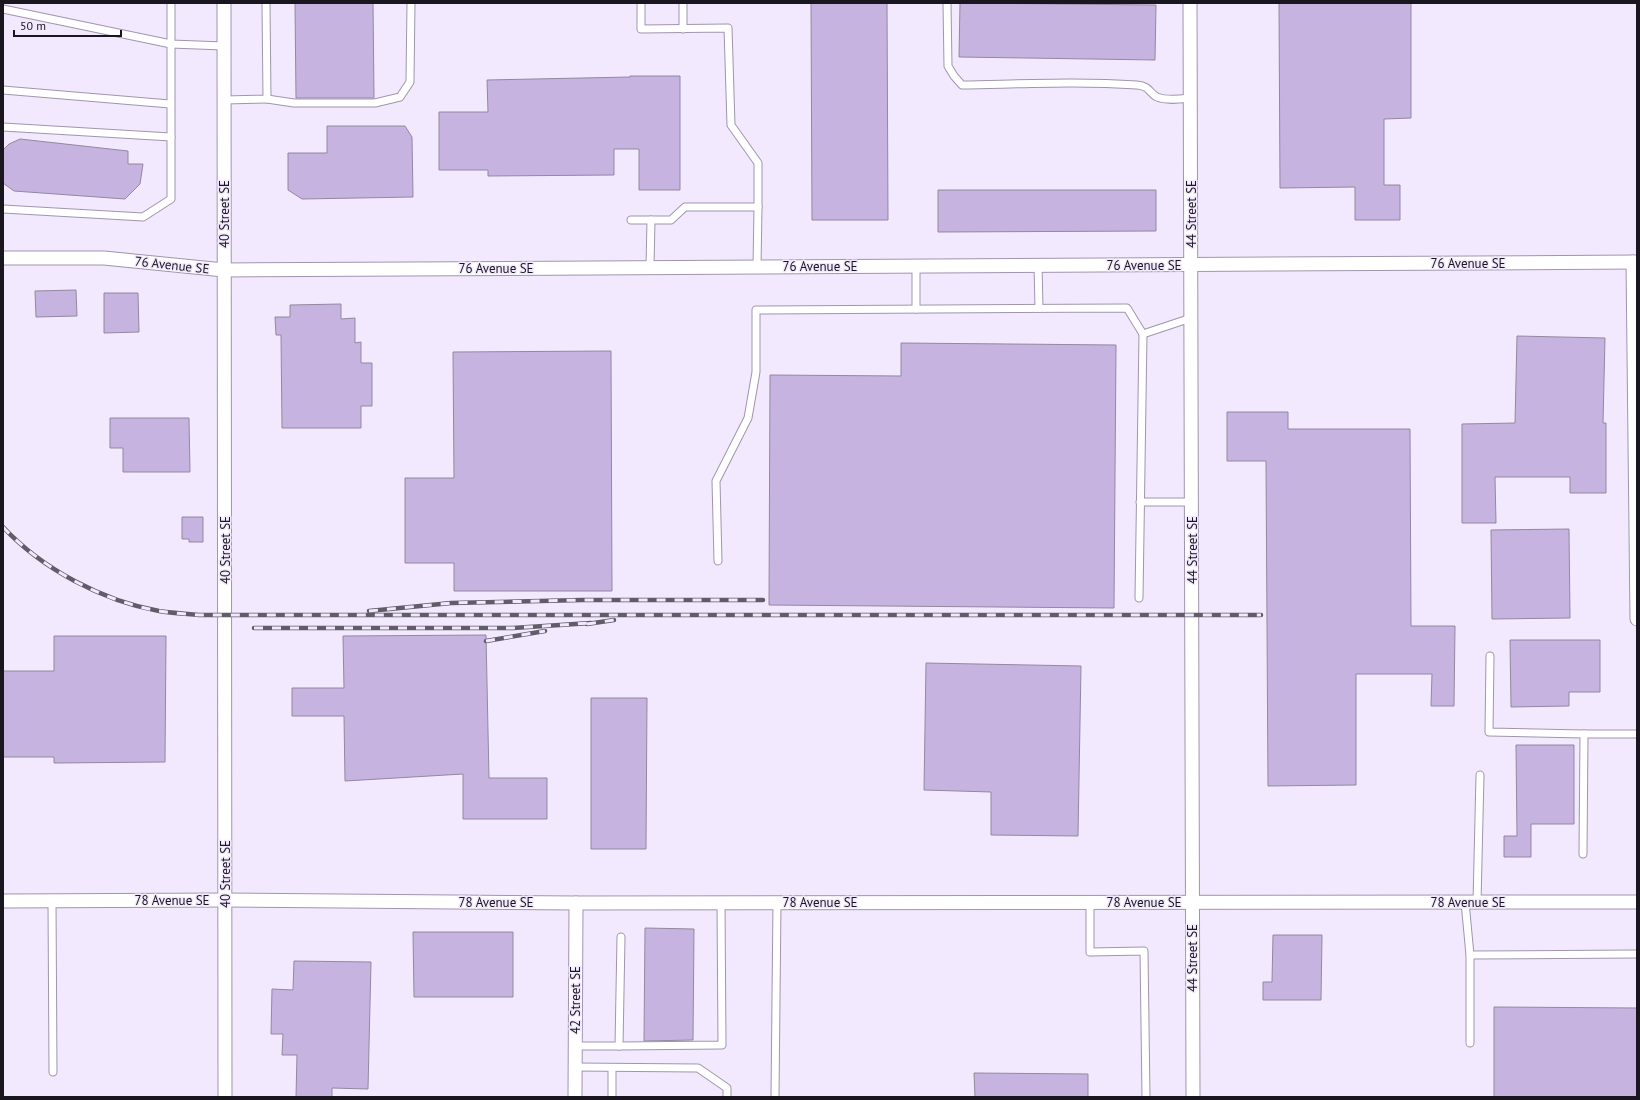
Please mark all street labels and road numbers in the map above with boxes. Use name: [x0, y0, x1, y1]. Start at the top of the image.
street label: 40 Street SE: [216, 180, 233, 248]
street label: 44 Street SE: [1183, 180, 1200, 248]
street label: 76 Avenue SE: [134, 253, 210, 277]
street label: 76 Avenue SE: [1430, 255, 1506, 272]
street label: 76 Avenue SE: [1106, 257, 1182, 274]
street label: 76 Avenue SE: [782, 258, 858, 275]
street label: 76 Avenue SE: [458, 260, 534, 277]
street label: 40 Street SE: [217, 516, 234, 584]
street label: 44 Street SE: [1184, 516, 1201, 584]
street label: 40 Street SE: [217, 840, 234, 908]
street label: 78 Avenue SE: [134, 892, 210, 909]
street label: 78 Avenue SE: [458, 894, 534, 911]
street label: 78 Avenue SE: [782, 894, 858, 911]
street label: 78 Avenue SE: [1106, 894, 1182, 911]
street label: 78 Avenue SE: [1430, 894, 1506, 911]
street label: 44 Street SE: [1184, 924, 1201, 992]
street label: 42 Street SE: [567, 966, 584, 1034]

